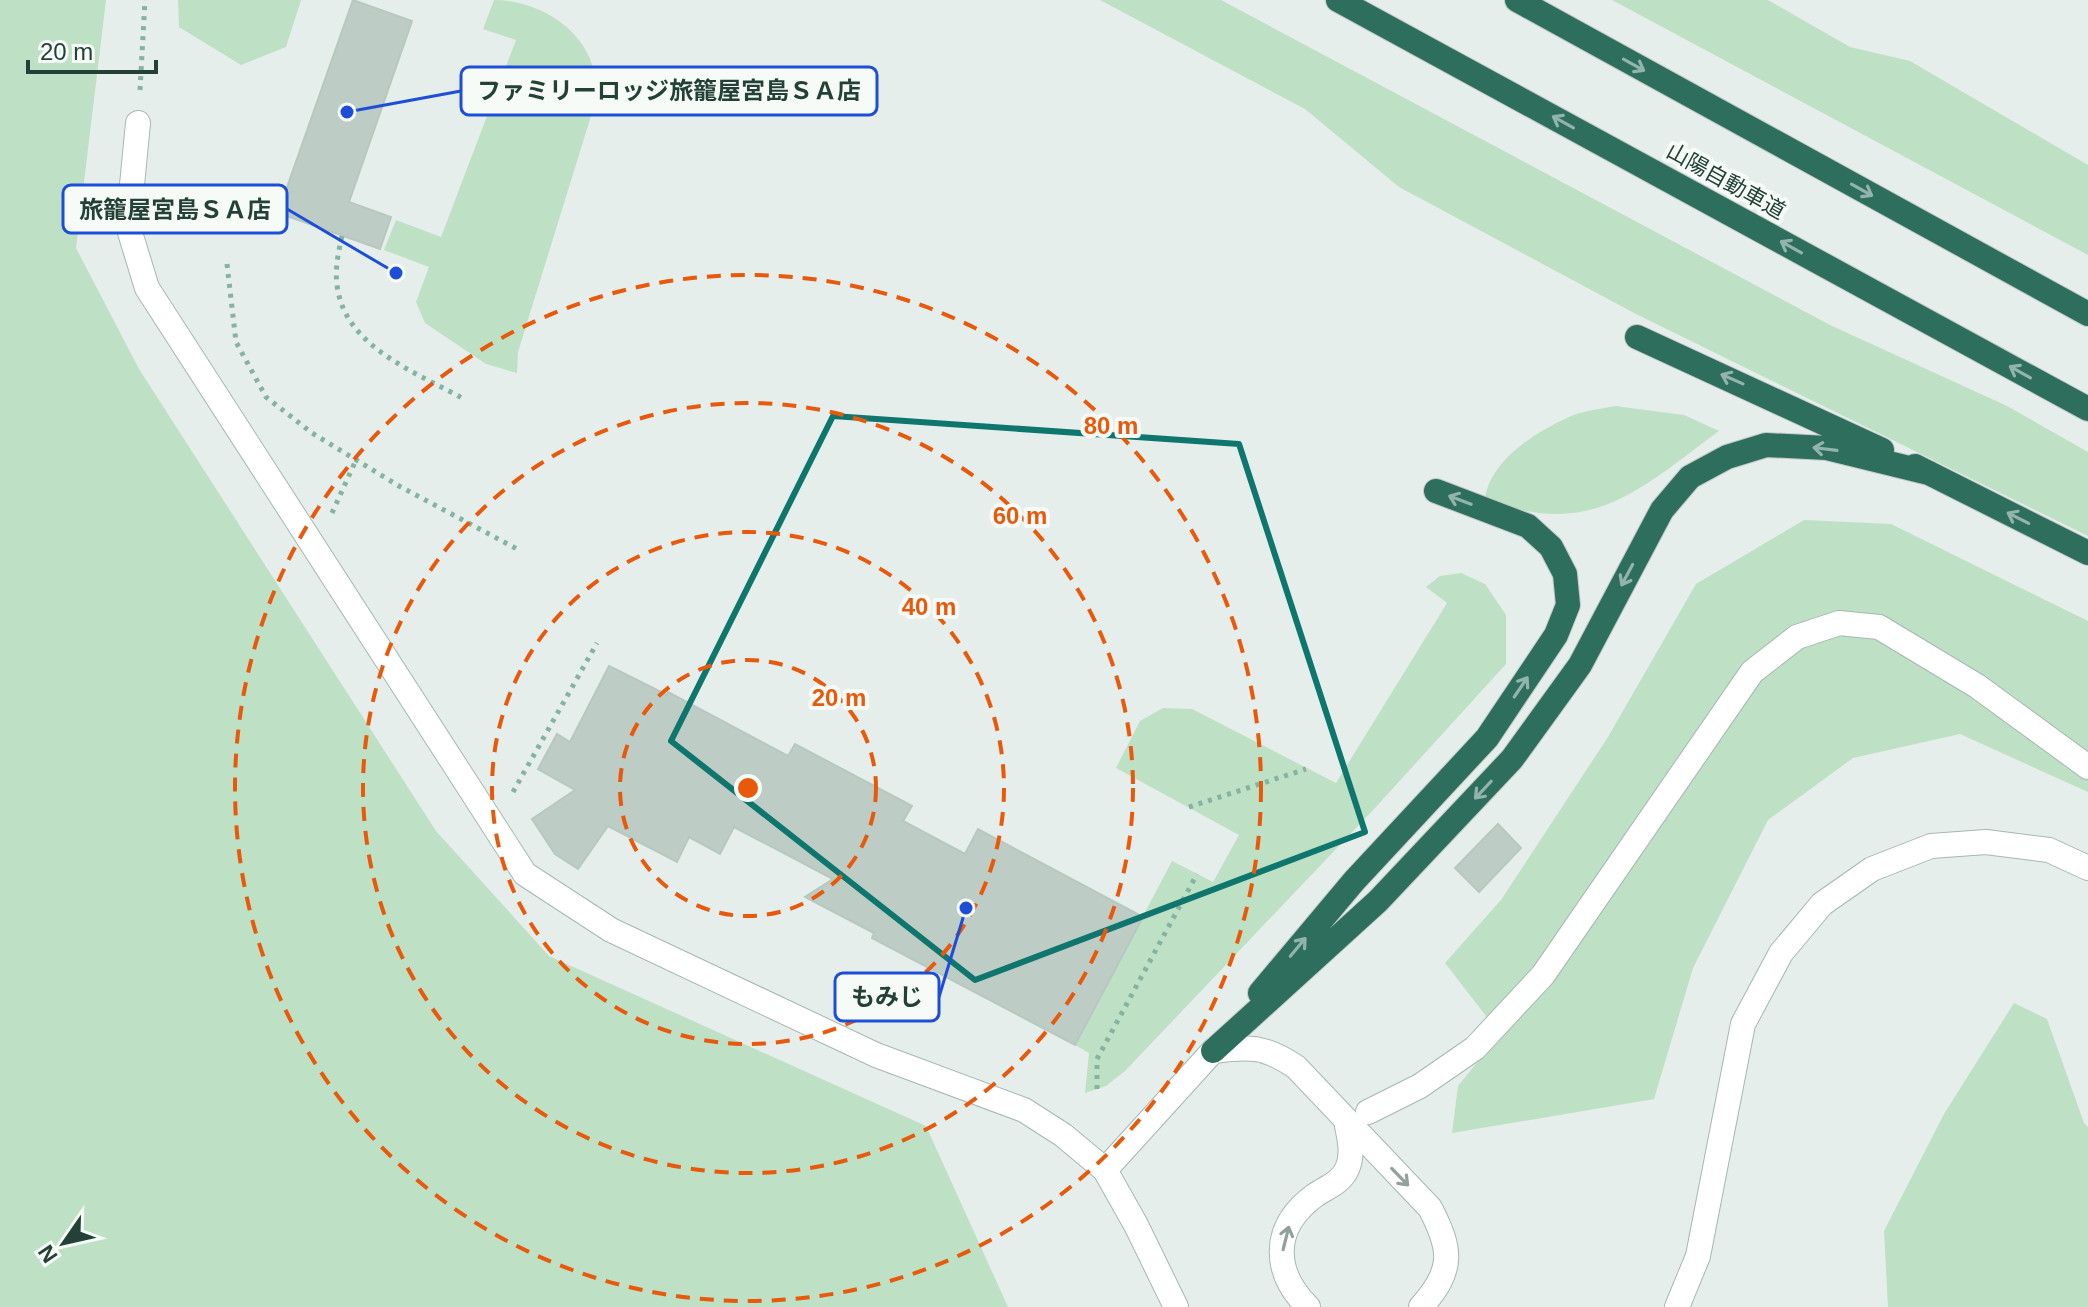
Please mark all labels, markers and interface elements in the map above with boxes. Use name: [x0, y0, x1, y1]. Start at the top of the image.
scale bar: [28, 24, 156, 74]
text: 20 m: [40, 38, 93, 65]
one-way arrow: [1622, 57, 1646, 73]
callout: ファミリーロッジ旅籠屋宮島ＳＡ店: [461, 67, 877, 115]
text: ファミリーロッジ旅籠屋宮島ＳＡ店: [477, 77, 861, 104]
one-way arrow: [1552, 114, 1576, 129]
street label: 山陽自動車道: [1662, 138, 1790, 224]
one-way arrow: [1850, 182, 1873, 198]
callout: 旅籠屋宮島ＳＡ店: [63, 185, 287, 233]
text: 旅籠屋宮島ＳＡ店: [79, 196, 271, 223]
one-way arrow: [1780, 239, 1804, 254]
one-way arrow: [2008, 364, 2032, 379]
one-way arrow: [1720, 371, 1744, 386]
text: 80 m: [1084, 412, 1138, 439]
one-way arrow: [1813, 441, 1839, 456]
one-way arrow: [1448, 492, 1473, 506]
text: 60 m: [993, 502, 1047, 529]
one-way arrow: [2007, 509, 2031, 525]
one-way arrow: [1619, 563, 1635, 587]
text: 40 m: [902, 593, 956, 620]
one-way arrow: [1513, 676, 1530, 698]
text: 20 m: [812, 684, 866, 711]
centre of rings: [734, 774, 762, 802]
one-way arrow: [1474, 780, 1493, 800]
one-way arrow: [1289, 938, 1307, 958]
callout: もみじ: [835, 973, 939, 1021]
text: もみじ: [851, 983, 923, 1010]
one-way arrow: [1390, 1167, 1409, 1186]
north arrow: [24, 1203, 104, 1283]
one-way arrow: [1279, 1226, 1294, 1252]
text: N: [33, 1240, 63, 1267]

